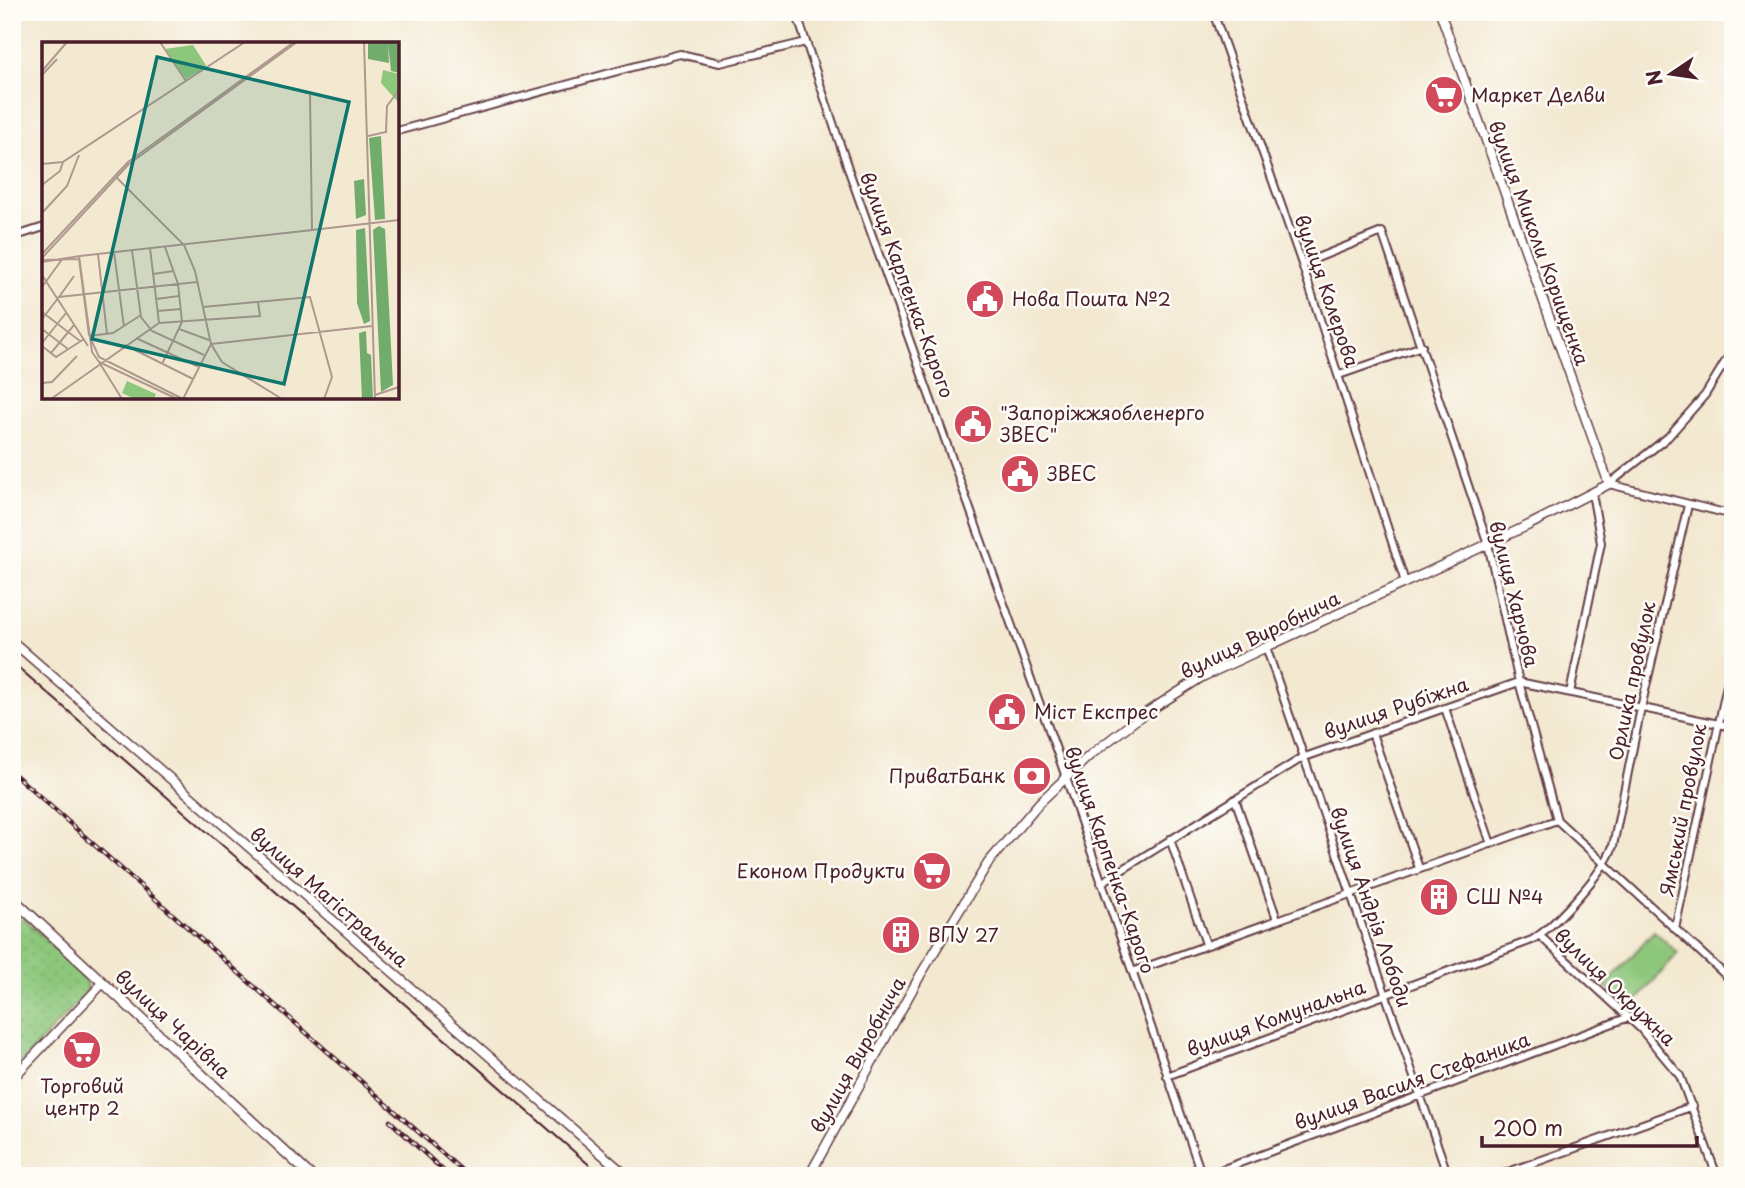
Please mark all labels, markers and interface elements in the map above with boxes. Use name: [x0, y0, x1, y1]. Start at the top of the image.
north arrow: [1636, 38, 1706, 108]
inset map: [42, 42, 399, 399]
text: N: [1638, 68, 1669, 89]
supermarket icon: Маркет Делви: [1423, 74, 1465, 116]
place label: Маркет Делви: [1471, 80, 1606, 108]
street label: вулиця Миколи Корищенка: [1483, 116, 1597, 369]
street label: вулиця Карпенка-Карого: [854, 168, 962, 402]
street label: вулиця Колерова: [1289, 210, 1367, 371]
public building icon: Нова Пошта №2: [964, 278, 1006, 320]
place label: Нова Пошта №2: [1012, 284, 1171, 312]
place label: "Запоріжжяобленерго ЗВЕС": [1000, 398, 1205, 448]
public building icon: "Запоріжжяобленерго ЗВЕС": [952, 403, 994, 445]
public building icon: ЗВЕС: [999, 453, 1041, 495]
place label: ЗВЕС: [1047, 459, 1097, 487]
street label: вулиця Харчова: [1483, 518, 1547, 670]
street label: вулиця Виробнича: [1175, 583, 1344, 685]
street label: Орлика провулок: [1600, 598, 1662, 763]
street label: вулиця Рубіжна: [1320, 669, 1472, 745]
public building icon: Мiст Експрес: [986, 691, 1028, 733]
place label: Мiст Експрес: [1034, 697, 1158, 725]
street label: Ямський провулок: [1652, 720, 1713, 898]
street label: вулиця Карпенка-Карого: [1059, 742, 1163, 977]
bank icon: ПриватБанк: [1011, 755, 1053, 797]
place label: ПриватБанк: [889, 761, 1006, 789]
street label: вулиця Андрія Лободи: [1324, 803, 1419, 1011]
street label: вулиця Магістральна: [244, 819, 415, 973]
supermarket icon: Економ Продукти: [911, 850, 953, 892]
place label: Економ Продукти: [737, 856, 905, 884]
building icon: СШ №4: [1418, 876, 1460, 918]
place label: СШ №4: [1466, 882, 1543, 910]
building icon: ВПУ 27: [880, 914, 922, 956]
place label: ВПУ 27: [928, 920, 999, 948]
street label: вулиця Окружна: [1549, 921, 1683, 1052]
street label: вулиця Чарівна: [110, 962, 238, 1084]
street label: вулиця Виробнича: [803, 971, 912, 1138]
street label: вулиця Комунальна: [1182, 972, 1369, 1062]
street label: вулиця Василя Стефаника: [1290, 1024, 1533, 1136]
supermarket icon: Торговий центр 2: [61, 1029, 103, 1071]
place label: Торговий центр 2: [40, 1071, 124, 1121]
scale bar: [1482, 1104, 1698, 1148]
text: 200 m: [1493, 1111, 1563, 1143]

